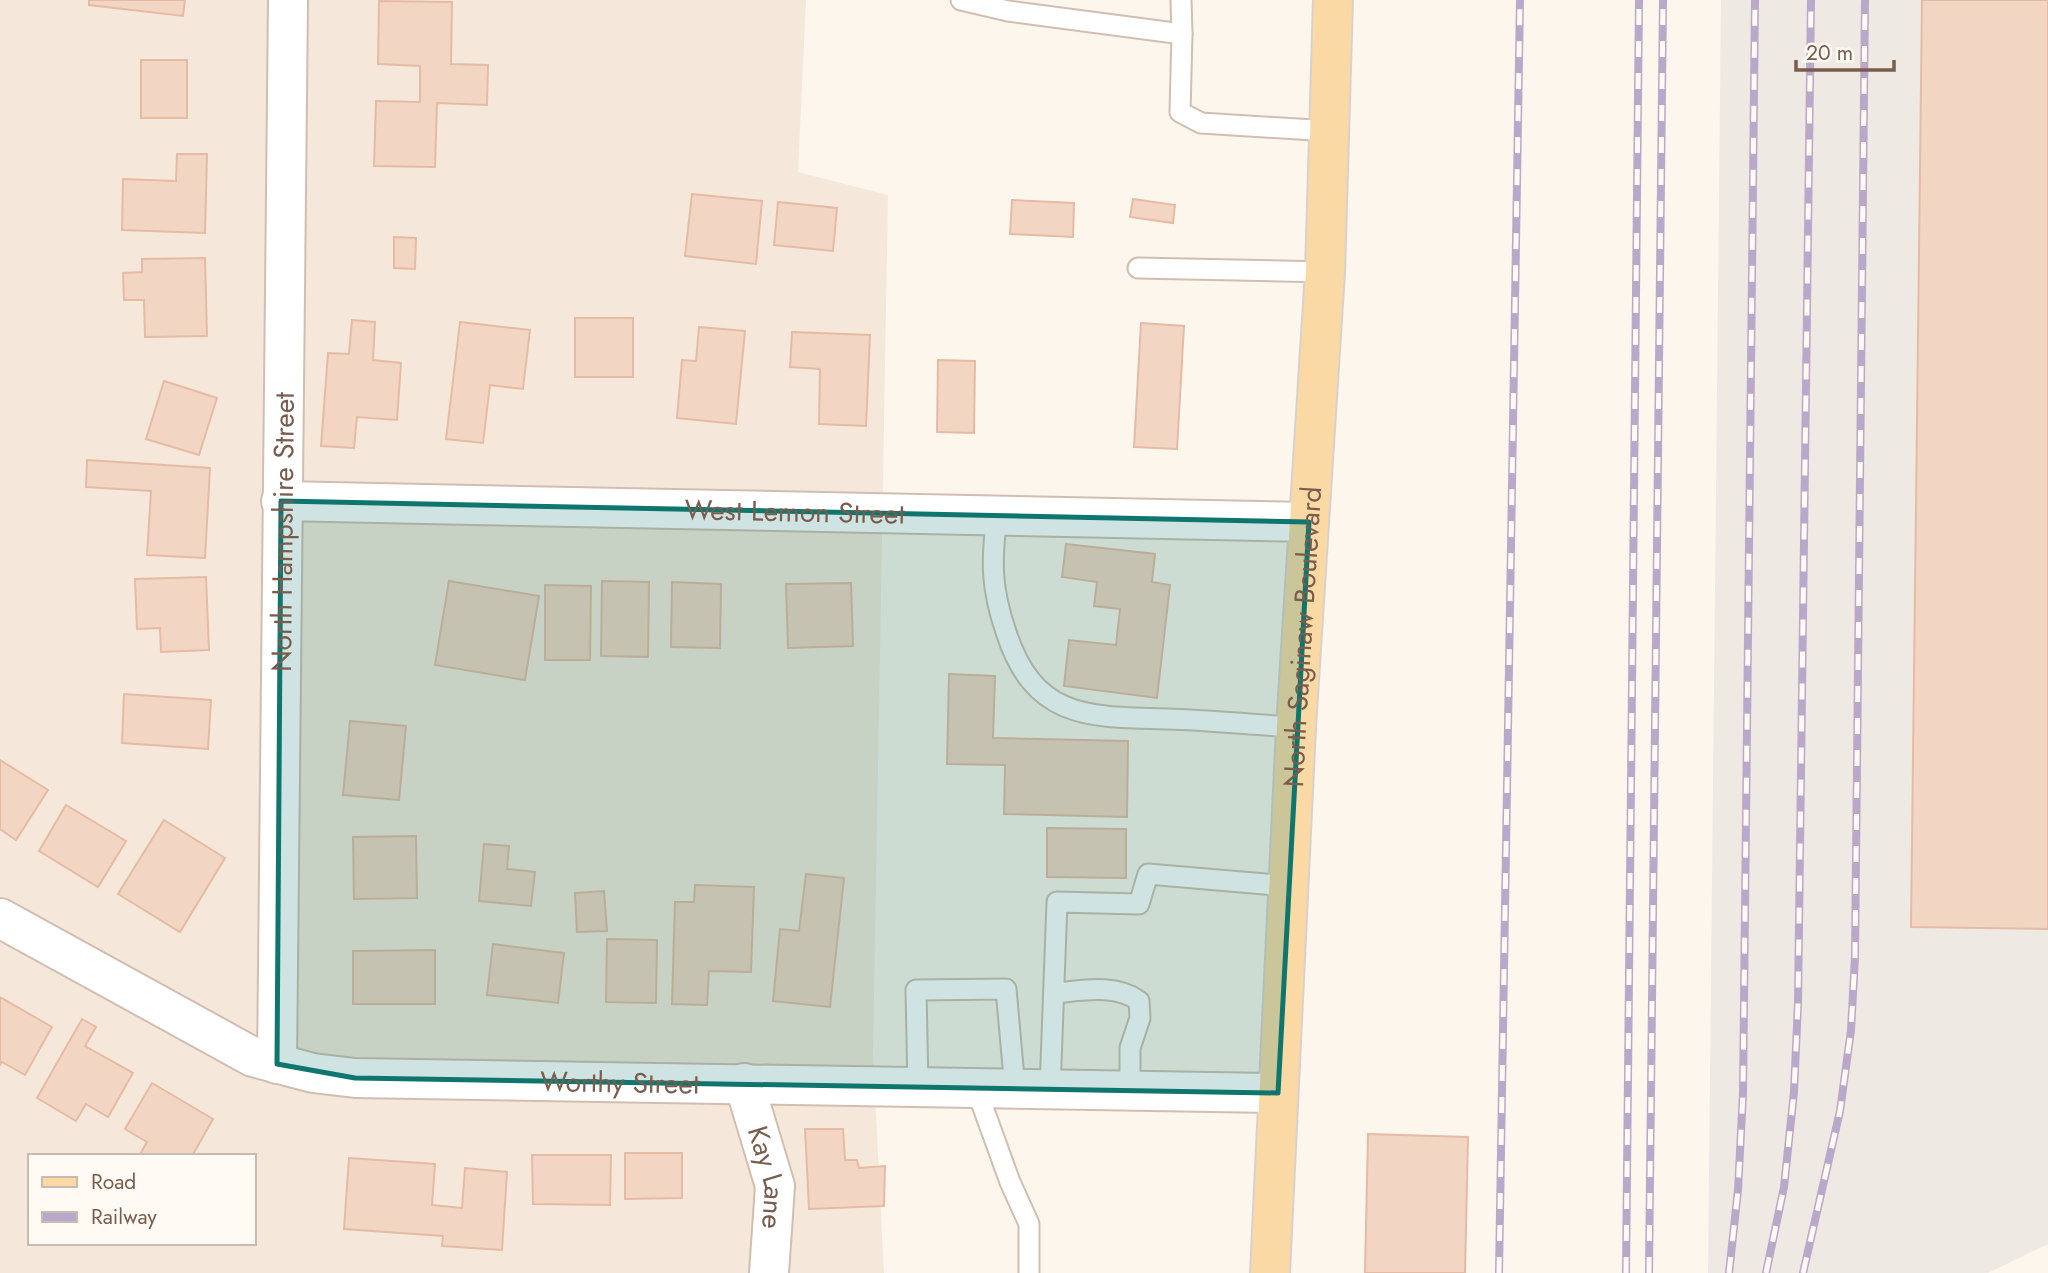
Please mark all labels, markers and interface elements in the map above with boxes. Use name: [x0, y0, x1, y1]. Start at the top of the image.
scale bar: [1796, 28, 1894, 72]
text: 20 m: [1806, 38, 1853, 68]
street label: North Hampshire Street: [261, 392, 305, 672]
street label: North Saginaw Boulevard: [1273, 485, 1332, 788]
street label: West Lemon Street: [684, 489, 906, 535]
street label: Worthy Street: [540, 1061, 700, 1105]
street label: Kay Lane: [737, 1121, 795, 1230]
legend: [28, 1154, 256, 1245]
text: Road: [91, 1167, 136, 1197]
text: Railway: [91, 1202, 157, 1232]

